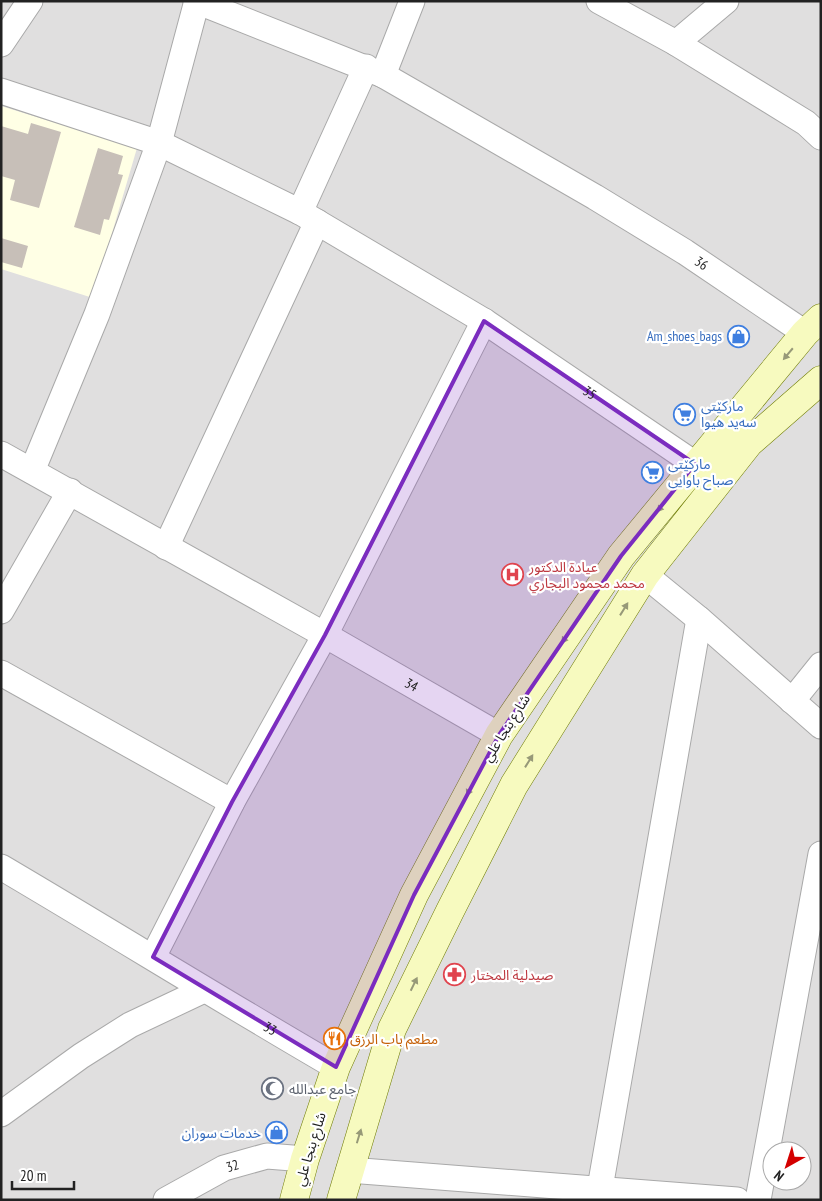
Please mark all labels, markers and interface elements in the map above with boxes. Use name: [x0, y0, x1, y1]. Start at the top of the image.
street label: 36: [691, 252, 712, 274]
shop icon: Am_shoes_bags: [726, 324, 750, 348]
place label: Am_shoes_bags: [647, 327, 722, 345]
one-way arrow: [782, 347, 794, 359]
street label: 35: [580, 382, 600, 404]
place label: مارکێتی سەید هیوا: [701, 397, 757, 431]
supermarket icon: مارکێتی سەید هیوا: [673, 402, 697, 426]
place label: مارکێتی صباح باوایی: [668, 455, 734, 491]
supermarket icon: مارکێتی صباح باوایی: [640, 460, 664, 484]
one-way arrow: [656, 499, 667, 512]
place label: عيادة الدكتور محمد محمود البجاري: [528, 558, 645, 594]
hospital icon: عيادة الدكتور محمد محمود البجاري: [501, 563, 525, 587]
one-way arrow: [619, 602, 629, 615]
one-way arrow: [561, 630, 571, 644]
street label: 34: [402, 674, 422, 696]
street label: شارع بنجا علي: [478, 691, 536, 766]
one-way arrow: [524, 755, 533, 768]
one-way arrow: [466, 782, 474, 796]
pharmacy icon: صيدلية المختار: [443, 963, 467, 987]
place label: صيدلية المختار: [470, 966, 554, 984]
one-way arrow: [410, 976, 418, 991]
street label: 33: [260, 1017, 280, 1039]
restaurant icon: مطعم باب الرزق: [322, 1027, 346, 1051]
place label: مطعم باب الرزق: [350, 1030, 438, 1050]
mosque icon: جامع عبدالله: [261, 1077, 285, 1101]
place label: جامع عبدالله: [289, 1080, 356, 1100]
street label: شارع بنجا علي: [290, 1110, 332, 1189]
shop icon: خدمات سوران: [265, 1121, 289, 1145]
place label: خدمات سوران: [182, 1124, 261, 1142]
one-way arrow: [356, 1128, 364, 1143]
north arrow: [762, 1141, 812, 1191]
street label: 32: [224, 1155, 241, 1176]
scale bar: [12, 1158, 75, 1190]
text: 20 m: [20, 1166, 46, 1185]
text: N: [770, 1167, 787, 1185]

